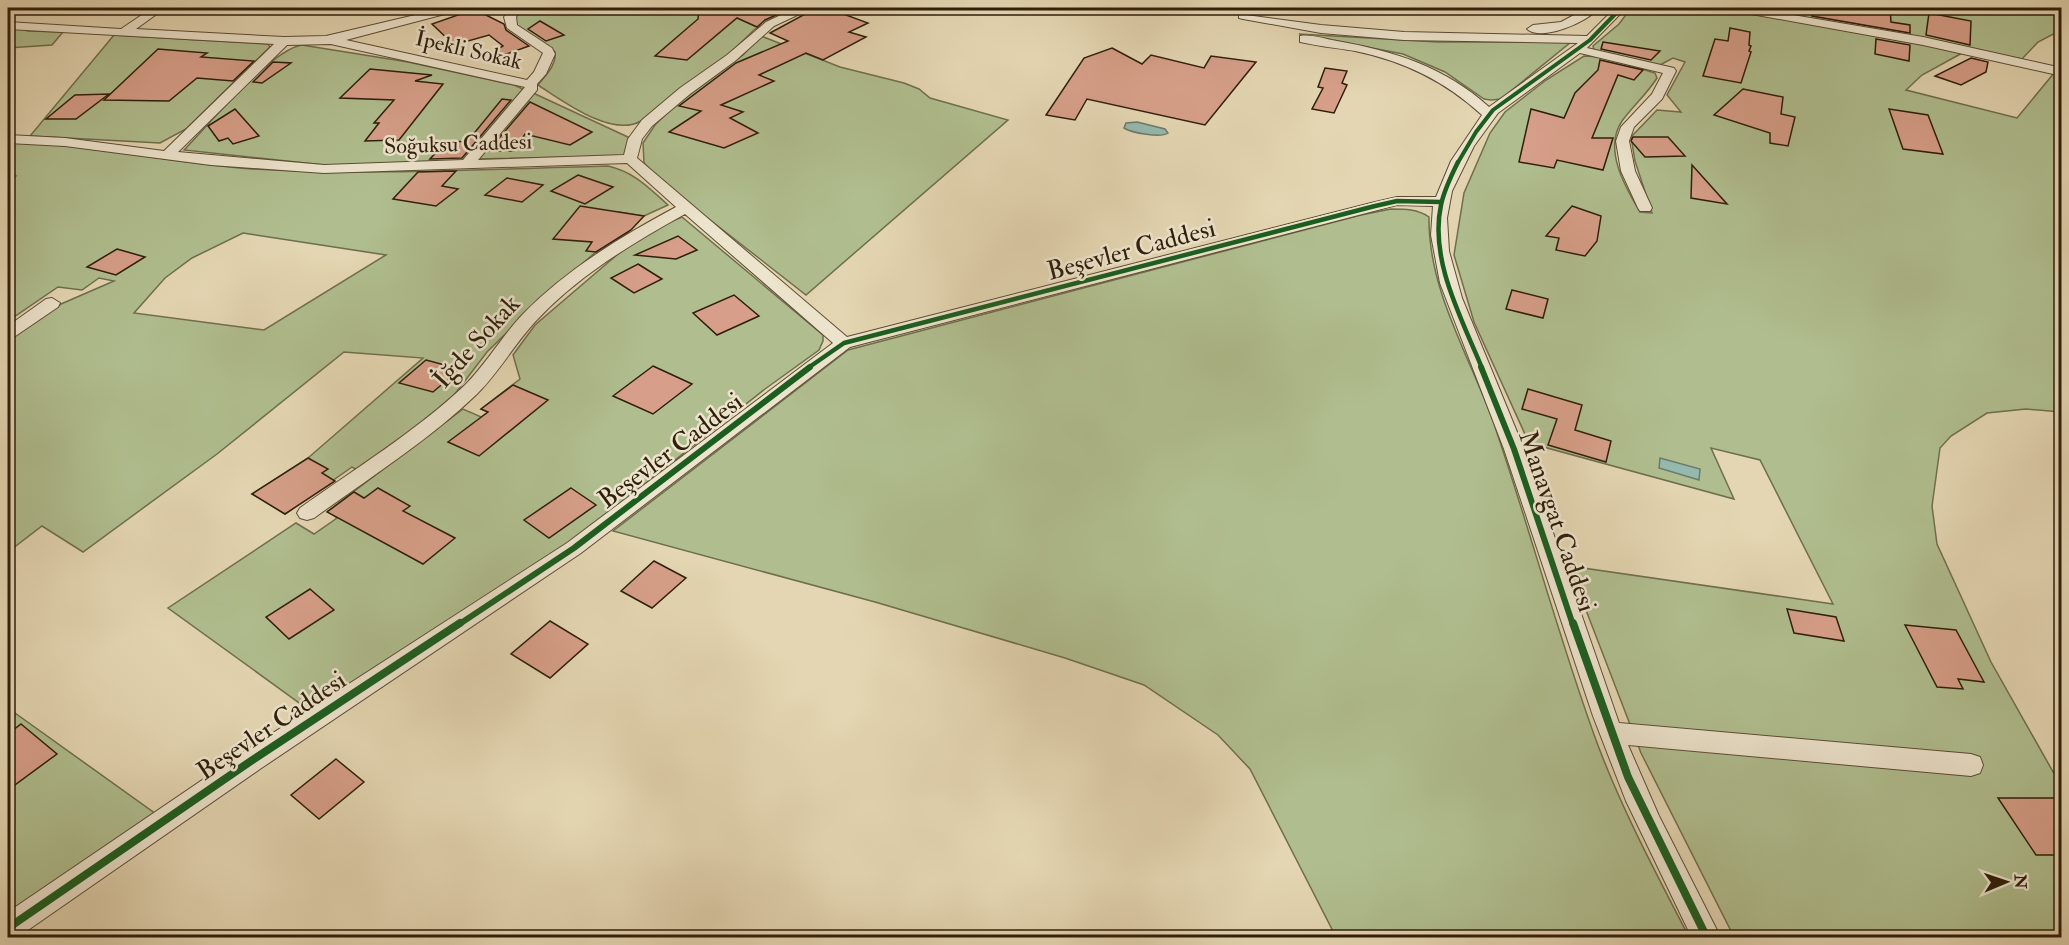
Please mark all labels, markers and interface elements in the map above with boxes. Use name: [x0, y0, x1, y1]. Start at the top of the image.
street label: İpekli Sokak: [413, 24, 525, 77]
street label: Soğuksu Caddesi: [383, 127, 533, 161]
street label: Beşevler Caddesi: [1043, 212, 1219, 288]
street label: İğde Sokak: [425, 287, 527, 395]
street label: Beşevler Caddesi: [592, 386, 749, 516]
street label: Manavgat Caddesi: [1511, 427, 1603, 616]
street label: Beşevler Caddesi: [191, 664, 352, 788]
north arrow: [1976, 852, 2036, 912]
text: N: [2010, 873, 2030, 890]

